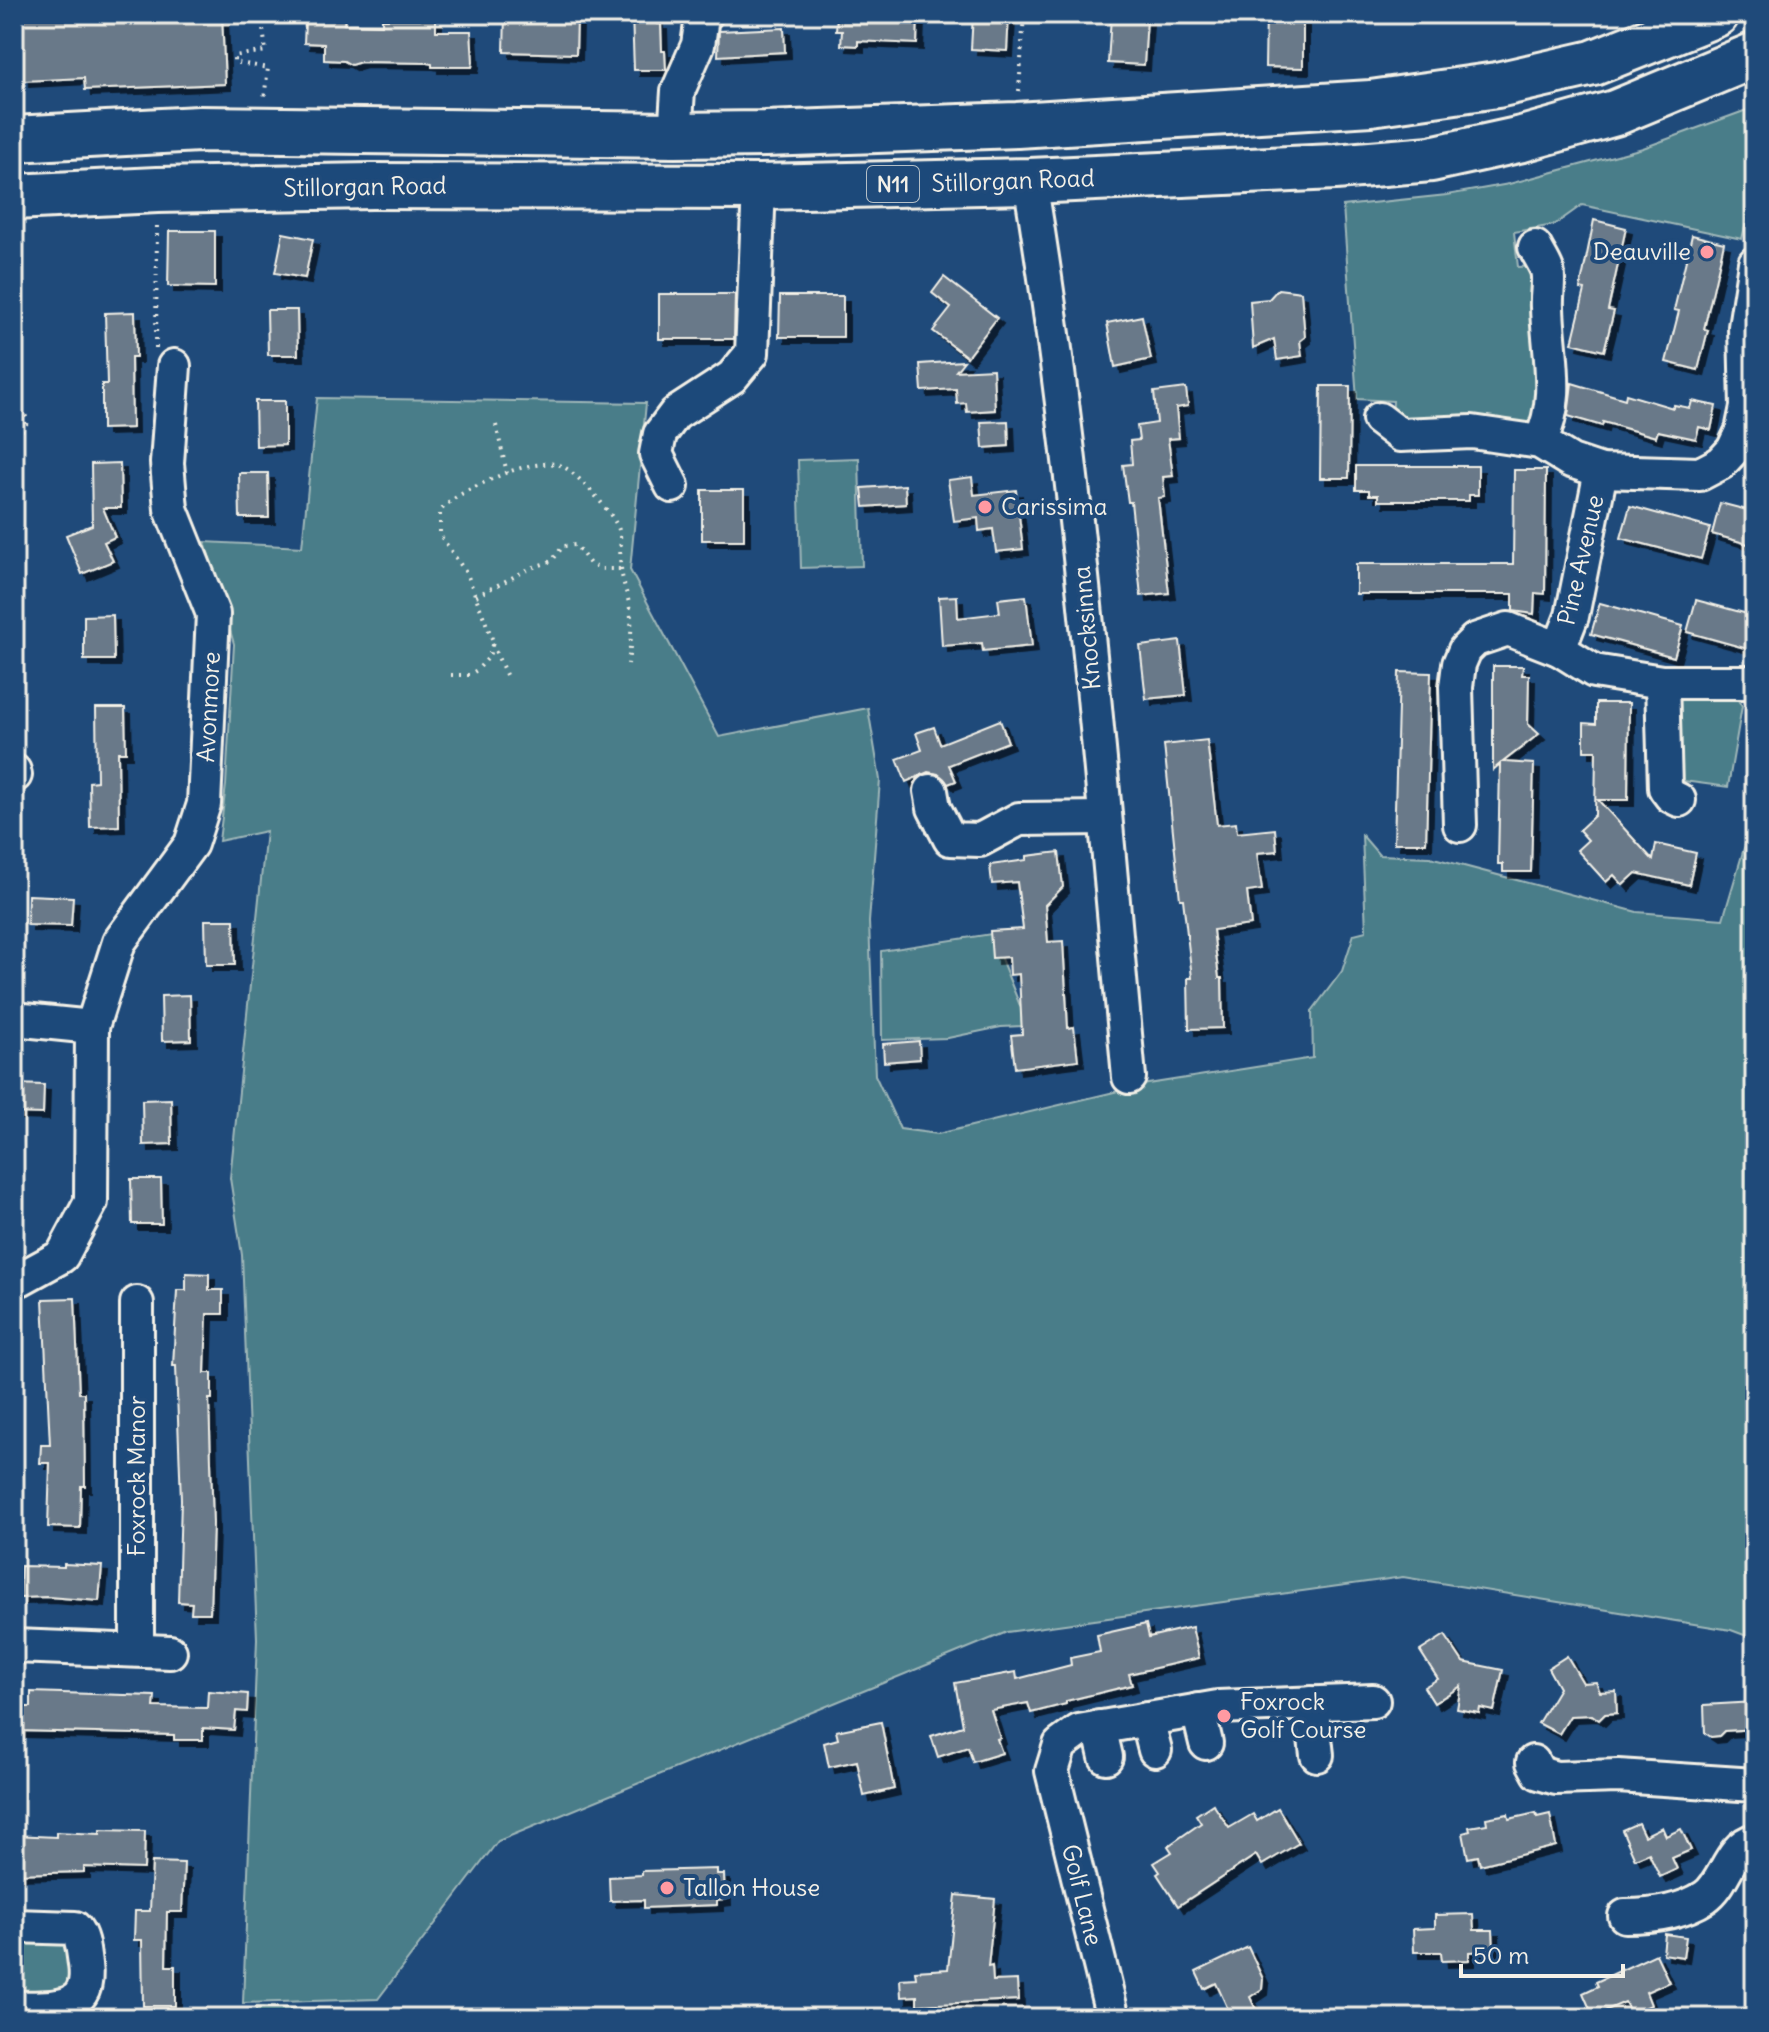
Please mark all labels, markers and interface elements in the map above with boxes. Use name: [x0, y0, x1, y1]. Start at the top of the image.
street label: Stillorgan Road: [931, 162, 1095, 198]
road number: N11: [867, 166, 919, 202]
street label: Stillorgan Road: [283, 170, 447, 202]
place label: Deauville: [1593, 236, 1691, 266]
marker: Deauville: [1698, 243, 1716, 261]
place label: Carissima: [1001, 491, 1107, 521]
street label: Pine Avenue: [1550, 492, 1610, 628]
marker: Carissima: [976, 498, 994, 516]
street label: Knocksinna: [1066, 565, 1106, 691]
street label: Avonmore: [190, 651, 226, 763]
street label: Foxrock Manor: [121, 1395, 151, 1556]
place label: Foxrock Golf Course: [1240, 1686, 1366, 1744]
marker: Foxrock Golf Course: [1215, 1707, 1233, 1725]
street label: Golf Lane: [1056, 1841, 1110, 1948]
place label: Tallon House: [683, 1872, 820, 1902]
marker: Tallon House: [658, 1879, 676, 1897]
scale bar: [1461, 1928, 1623, 1978]
text: 50 m: [1473, 1940, 1529, 1970]

